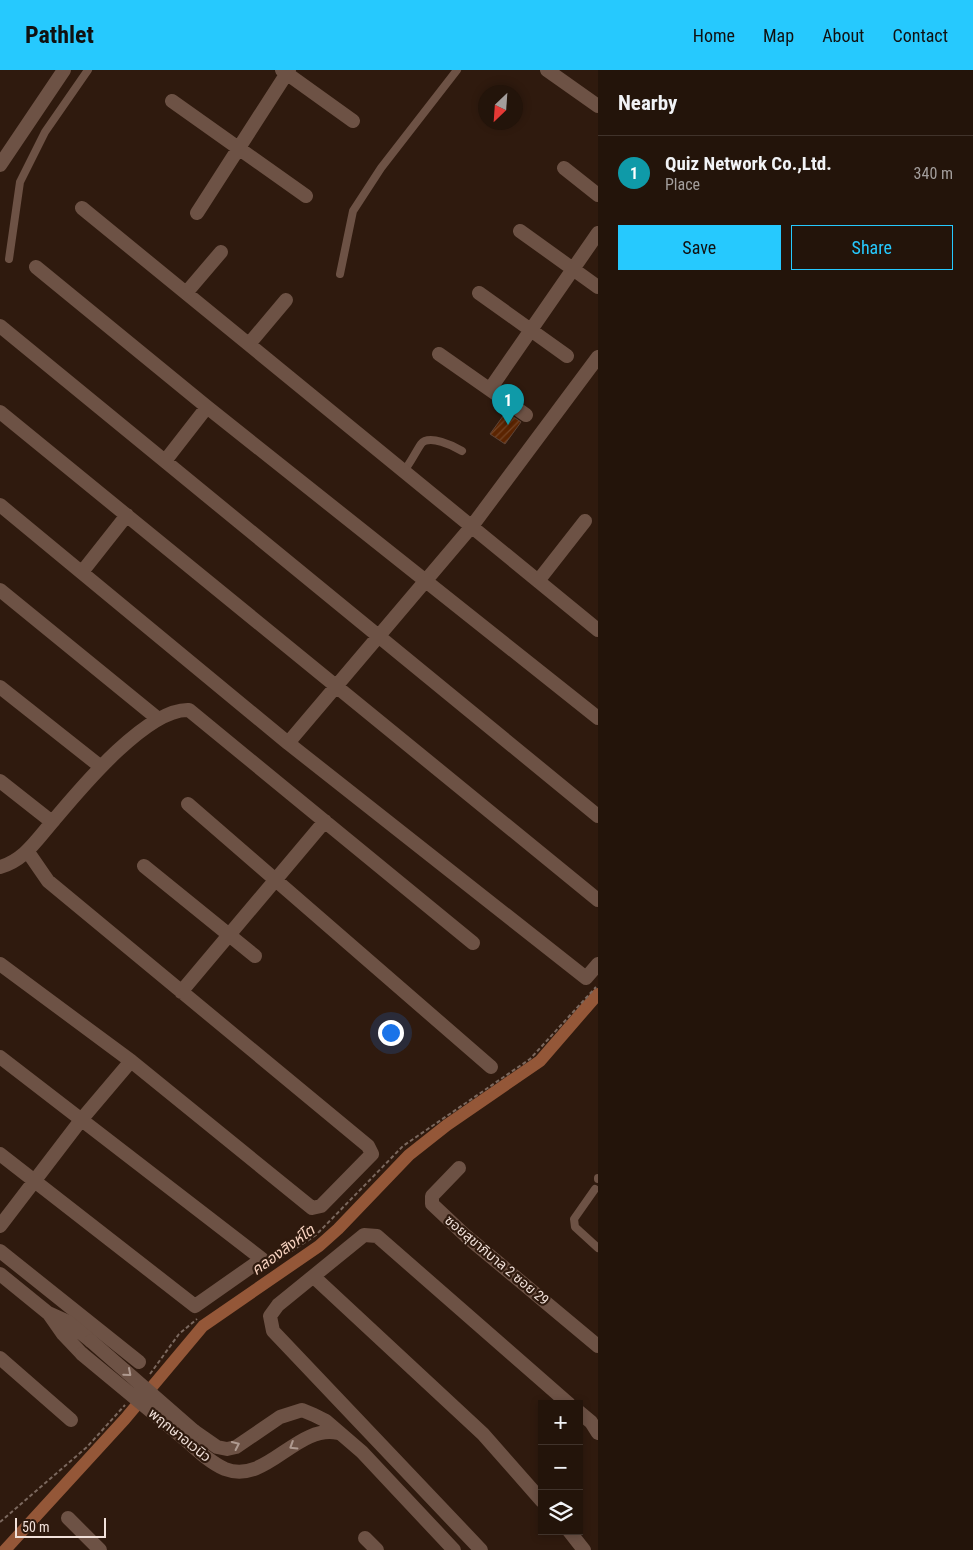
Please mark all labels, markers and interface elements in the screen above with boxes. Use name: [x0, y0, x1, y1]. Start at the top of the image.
text: Pathlet: [25, 21, 94, 49]
text: Home: [693, 25, 735, 46]
text: Map: [763, 25, 794, 46]
text: About: [822, 25, 864, 46]
text: Contact: [892, 25, 948, 46]
north arrow: [478, 85, 523, 130]
text: Nearby: [618, 91, 677, 115]
text: Quiz Network Co.,Ltd.: [665, 152, 832, 175]
text: 1: [630, 164, 638, 183]
text: 340 m: [914, 164, 953, 183]
text: Place: [665, 175, 700, 194]
button: Save: [618, 225, 781, 270]
button: Share: [791, 225, 953, 270]
pin: 1: [492, 384, 524, 425]
your location: [378, 1020, 404, 1046]
street label: ซอยสุขาภิบาล 2 ซอย 29: [441, 1212, 552, 1309]
water label: คลองสิงห์โต: [248, 1220, 319, 1279]
one-way arrow: [122, 1367, 131, 1376]
map controls: [538, 1400, 583, 1535]
button: +: [538, 1400, 583, 1445]
street label: พฤกษาอเวนิว: [146, 1405, 214, 1465]
one-way arrow: [289, 1439, 298, 1449]
one-way arrow: [231, 1442, 240, 1452]
button: −: [538, 1445, 583, 1490]
button: layers: [538, 1490, 583, 1535]
scale bar: [15, 1515, 106, 1538]
text: 50 m: [22, 1519, 50, 1535]

